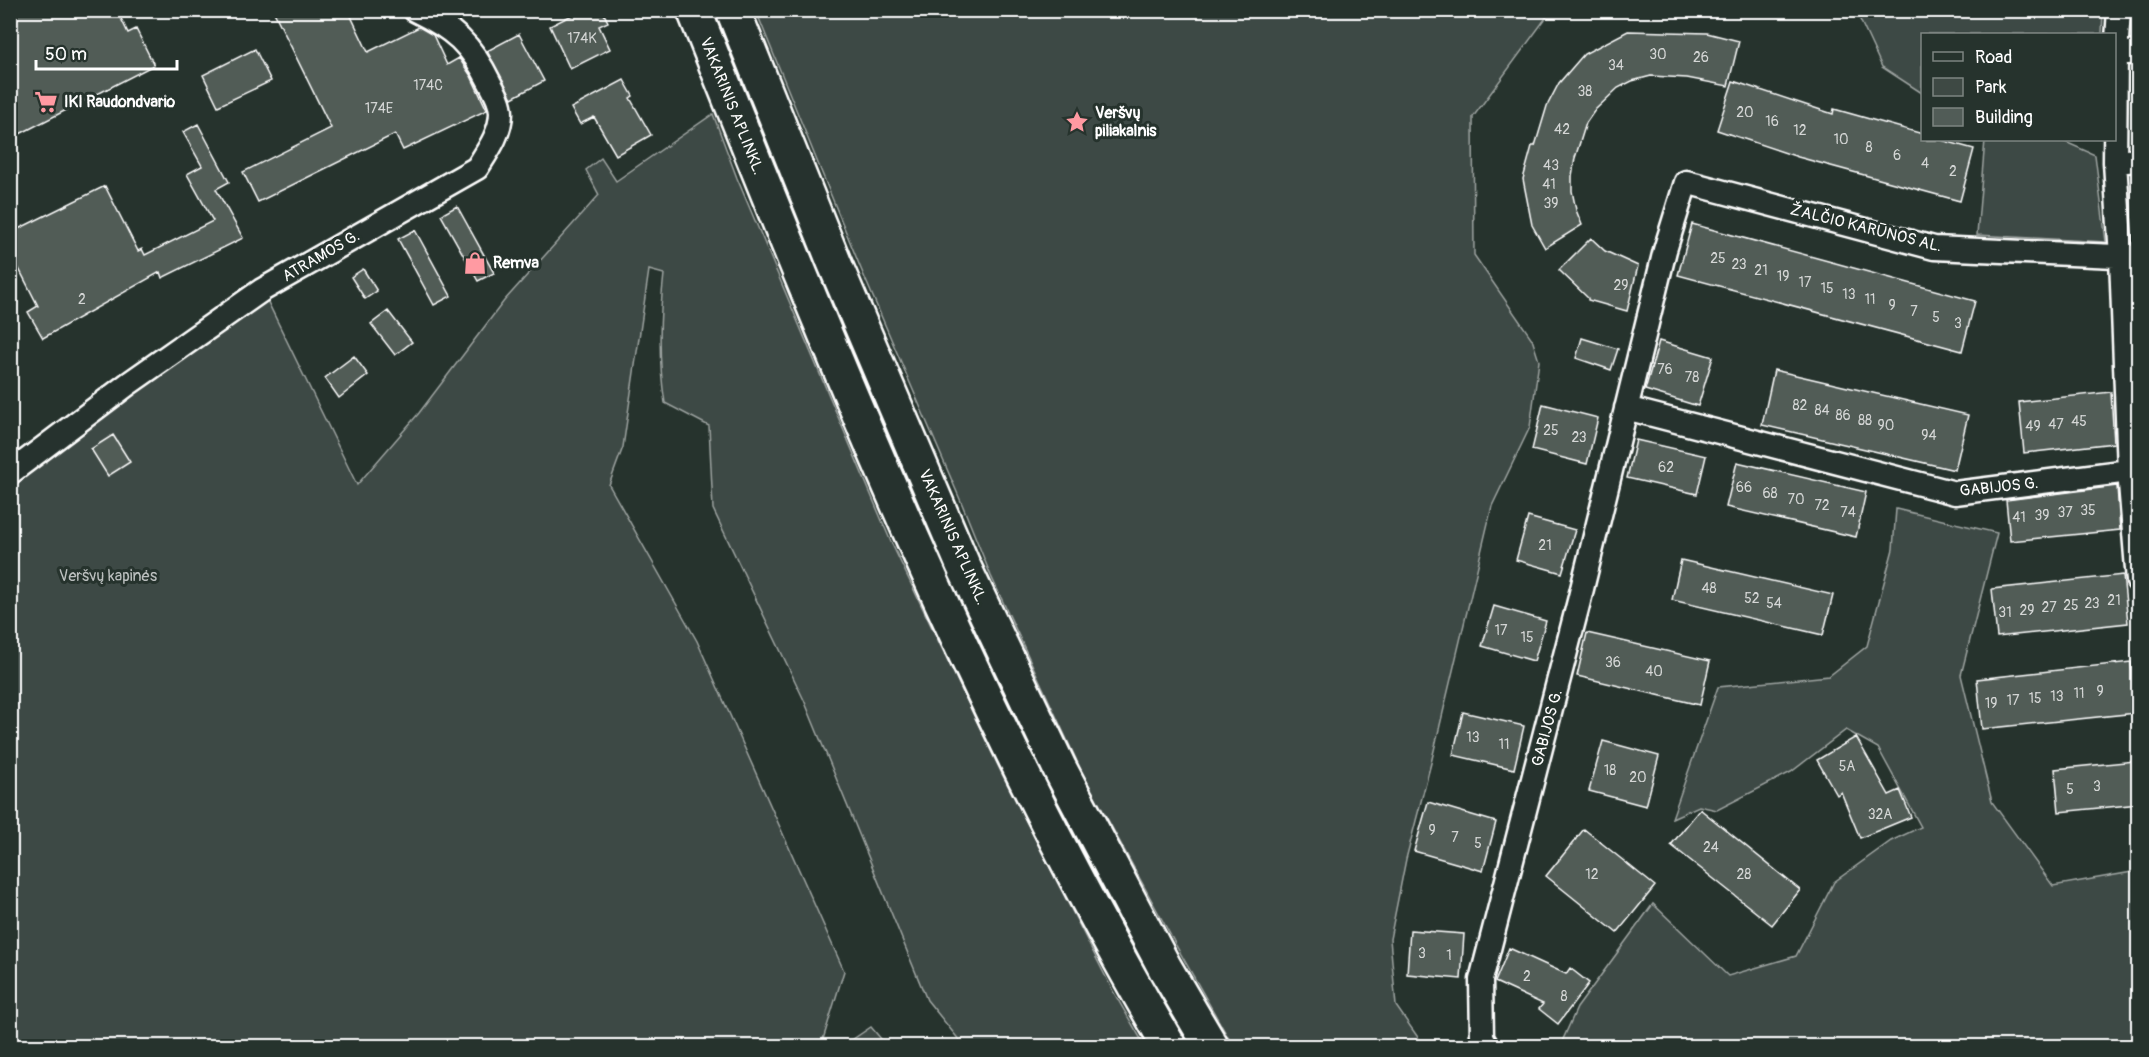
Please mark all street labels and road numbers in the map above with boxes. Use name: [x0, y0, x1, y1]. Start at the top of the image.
street label: VAKARINIS APLINKL.: [695, 34, 769, 178]
street label: ŽALČIO KARŪNOS AL.: [1788, 199, 1944, 257]
street label: ATRAMOS G.: [279, 226, 363, 286]
street label: VAKARINIS APLINKL.: [914, 466, 992, 608]
street label: GABIJOS G.: [1959, 473, 2039, 501]
street label: GABIJOS G.: [1527, 687, 1567, 769]

